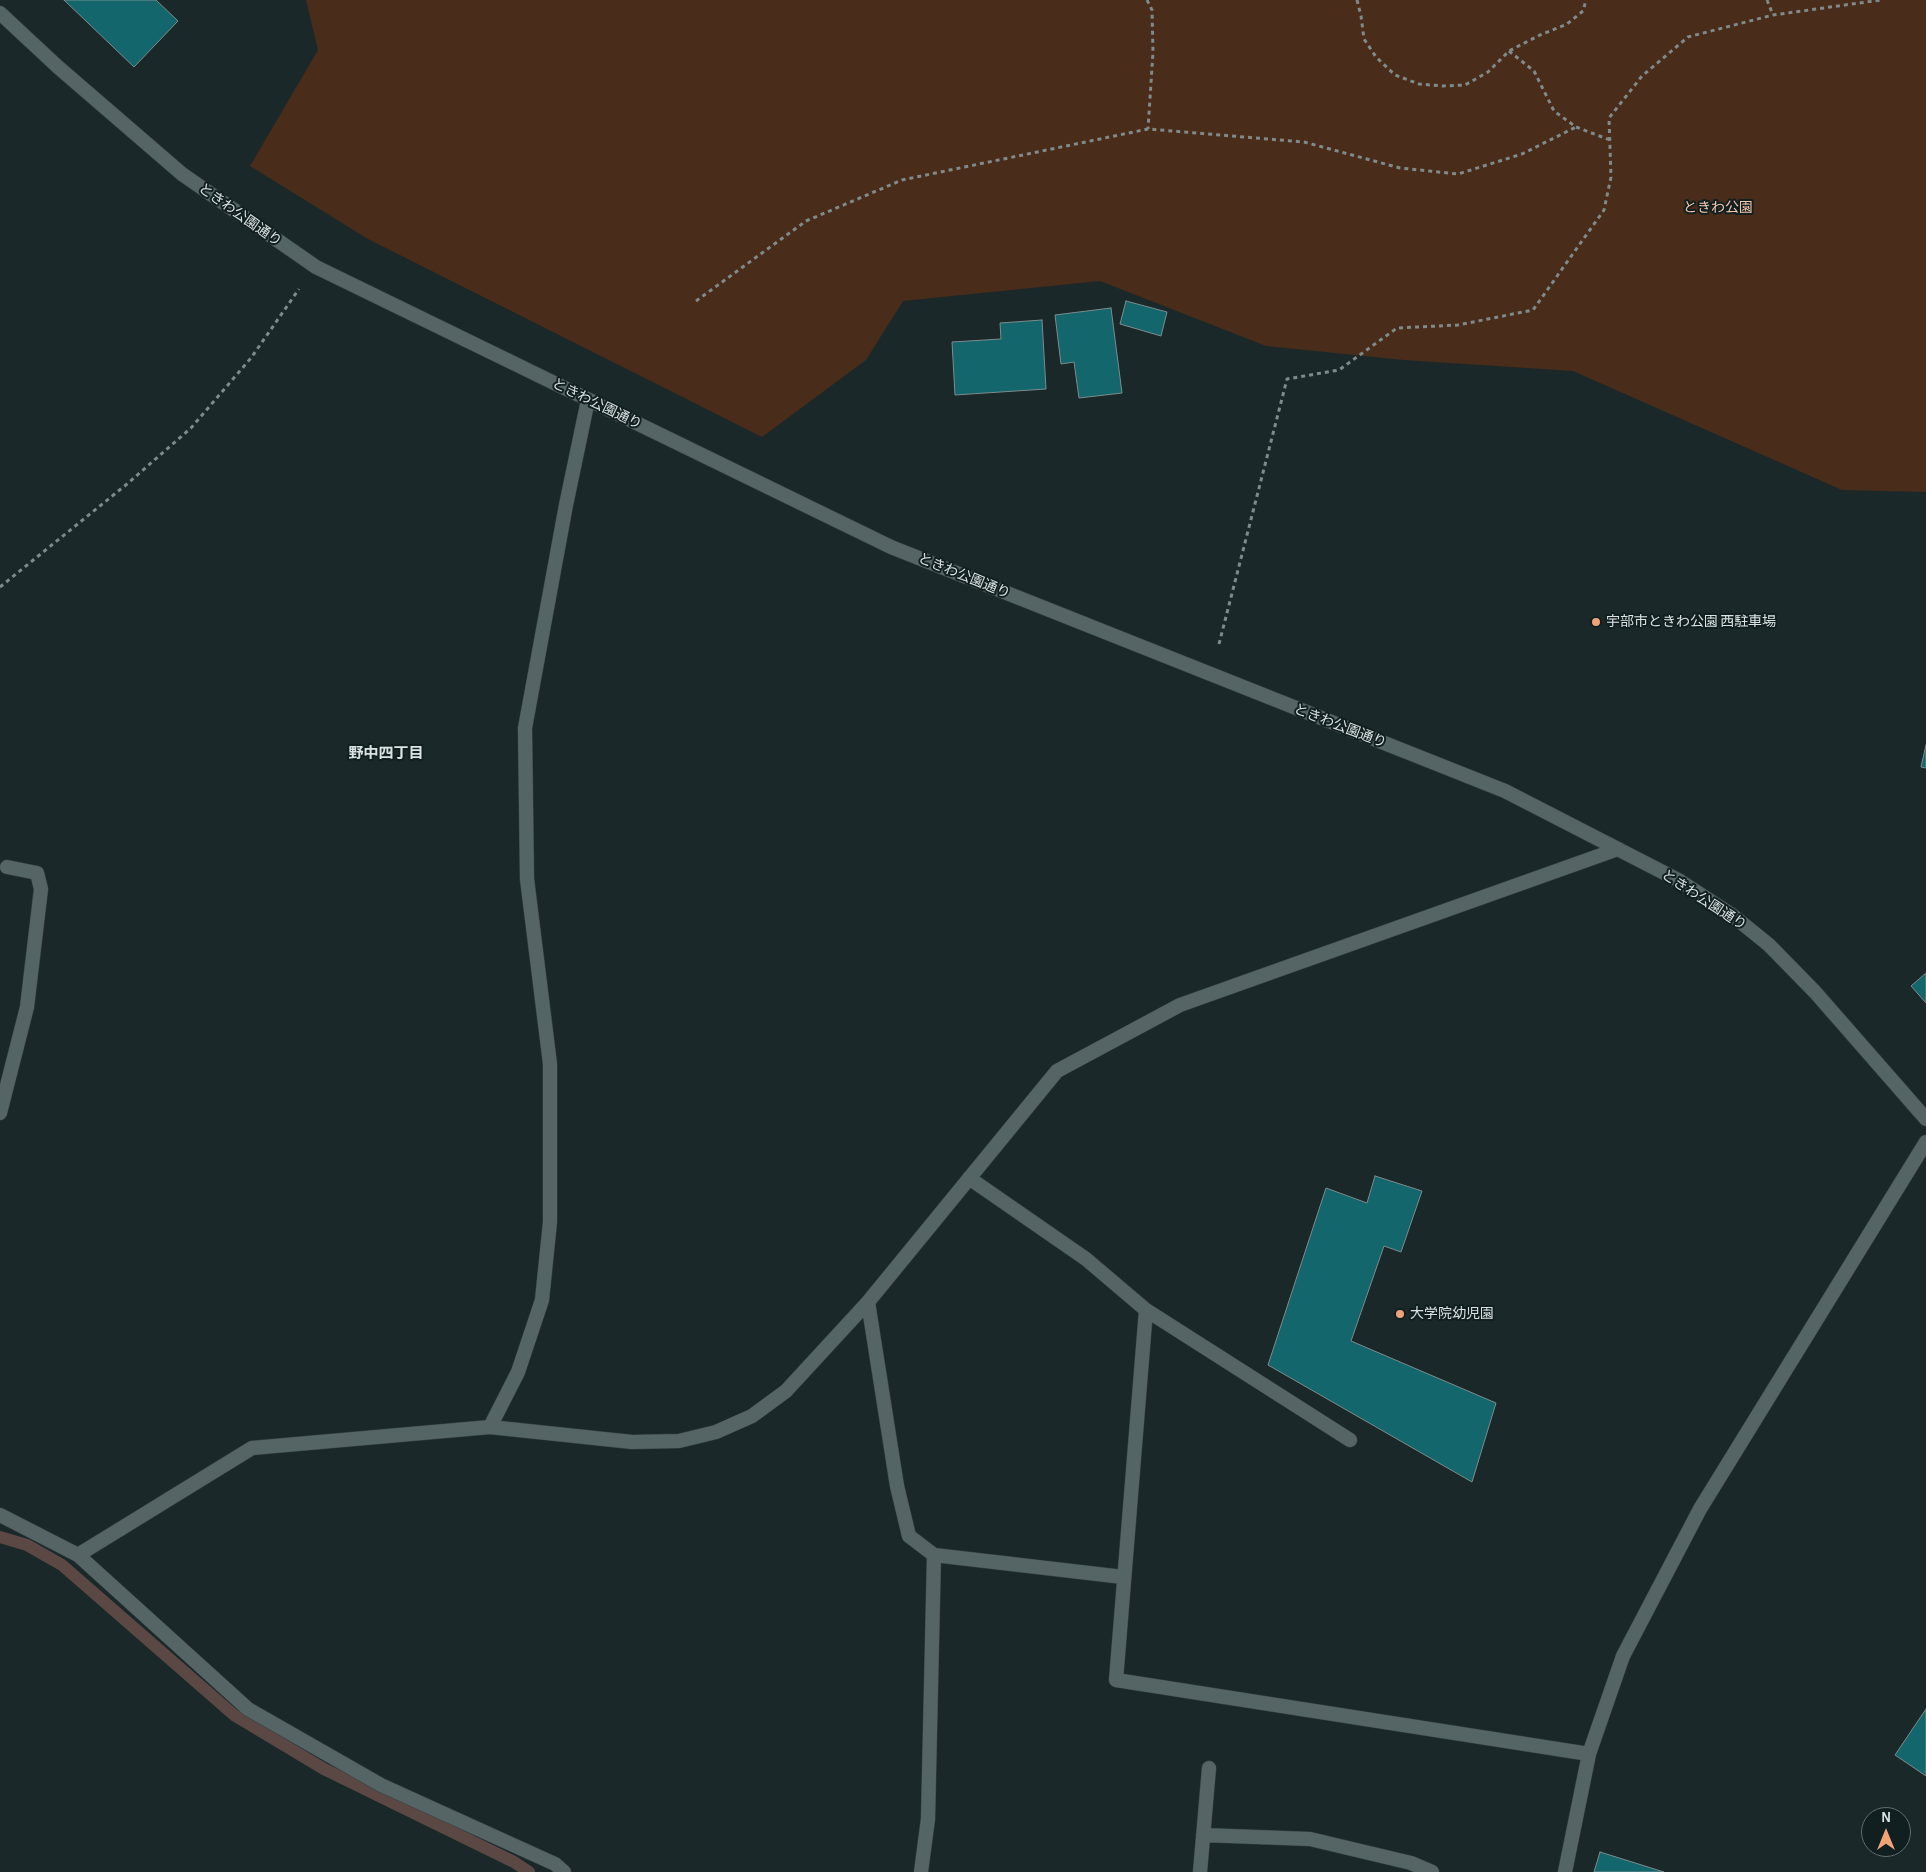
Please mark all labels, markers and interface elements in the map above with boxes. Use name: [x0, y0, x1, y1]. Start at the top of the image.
street label: ときわ公園通り: [195, 180, 285, 250]
park label: ときわ公園: [1683, 200, 1753, 216]
street label: ときわ公園通り: [549, 375, 645, 433]
street label: ときわ公園通り: [915, 550, 1013, 602]
place label: 宇部市ときわ公園 西駐車場: [1606, 614, 1776, 630]
marker: 宇部市ときわ公園 西駐車場: [1590, 616, 1602, 628]
street label: ときわ公園通り: [1291, 701, 1389, 751]
district label: 野中四丁目: [349, 744, 423, 762]
street label: ときわ公園通り: [1658, 866, 1750, 934]
place label: 大学院幼児園: [1410, 1306, 1494, 1322]
marker: 大学院幼児園: [1394, 1308, 1406, 1320]
north arrow: [1861, 1807, 1911, 1857]
text: N: [1881, 1811, 1891, 1825]

